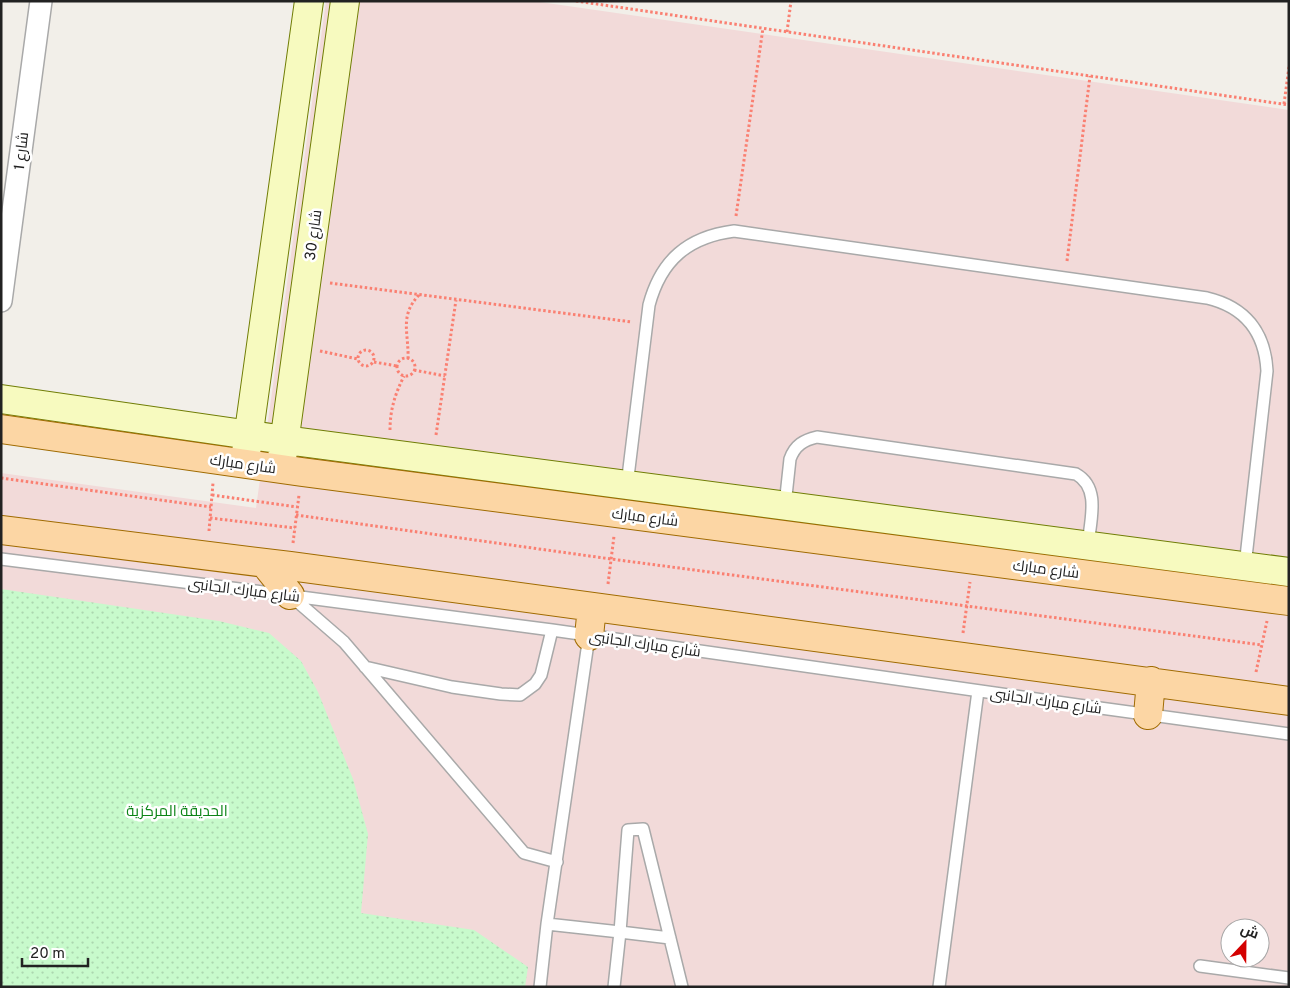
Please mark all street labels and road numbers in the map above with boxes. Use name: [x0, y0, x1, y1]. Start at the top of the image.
street label: شارع 1: [11, 131, 34, 171]
street label: شارع 30: [302, 209, 327, 262]
street label: شارع مبارك: [208, 451, 277, 480]
street label: شارع مبارك: [611, 505, 679, 532]
street label: شارع مبارك: [1012, 557, 1080, 584]
street label: شارع مبارك الجانبى: [187, 575, 301, 608]
street label: شارع مبارك الجانبى: [588, 628, 702, 663]
street label: شارع مبارك الجانبى: [989, 685, 1103, 720]

